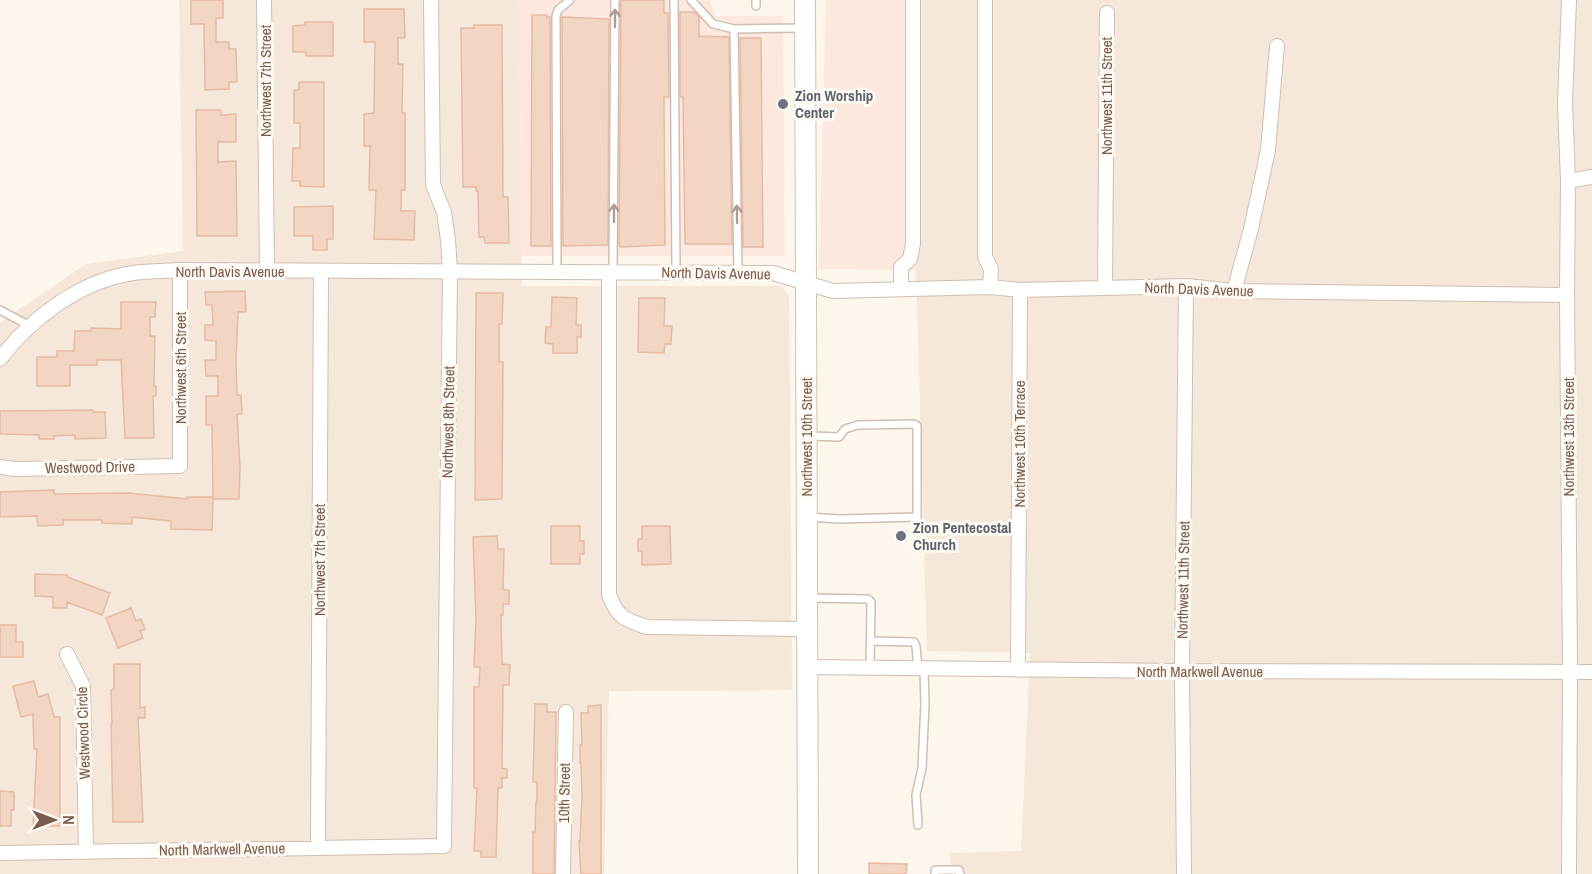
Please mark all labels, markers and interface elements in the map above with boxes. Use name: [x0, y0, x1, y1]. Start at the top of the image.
one-way arrow: [609, 9, 621, 29]
street label: Northwest 7th Street: [255, 24, 276, 137]
street label: Northwest 11th Street: [1096, 36, 1117, 155]
place label: Zion Worship Center: [795, 85, 873, 123]
marker: Zion Worship Center: [776, 97, 790, 111]
one-way arrow: [608, 204, 620, 224]
one-way arrow: [731, 205, 743, 225]
street label: North Davis Avenue: [175, 261, 285, 282]
street label: North Davis Avenue: [661, 262, 771, 284]
street label: North Davis Avenue: [1144, 277, 1254, 301]
street label: Northwest 6th Street: [170, 311, 191, 424]
street label: Northwest 8th Street: [437, 365, 459, 478]
street label: Northwest 10th Street: [796, 377, 817, 496]
street label: Northwest 13th Street: [1558, 377, 1579, 496]
street label: Northwest 10th Terrace: [1009, 380, 1030, 507]
street label: Westwood Drive: [45, 456, 135, 478]
street label: Northwest 7th Street: [309, 503, 330, 616]
place label: Zion Pentecostal Church: [913, 517, 1011, 555]
street label: Northwest 11th Street: [1171, 520, 1195, 639]
marker: Zion Pentecostal Church: [894, 529, 908, 543]
street label: North Markwell Avenue: [1137, 661, 1263, 682]
street label: Westwood Circle: [71, 686, 95, 780]
street label: 10th Street: [553, 762, 575, 823]
north arrow: [24, 790, 84, 850]
text: N: [58, 815, 80, 825]
street label: North Markwell Avenue: [159, 837, 285, 861]

